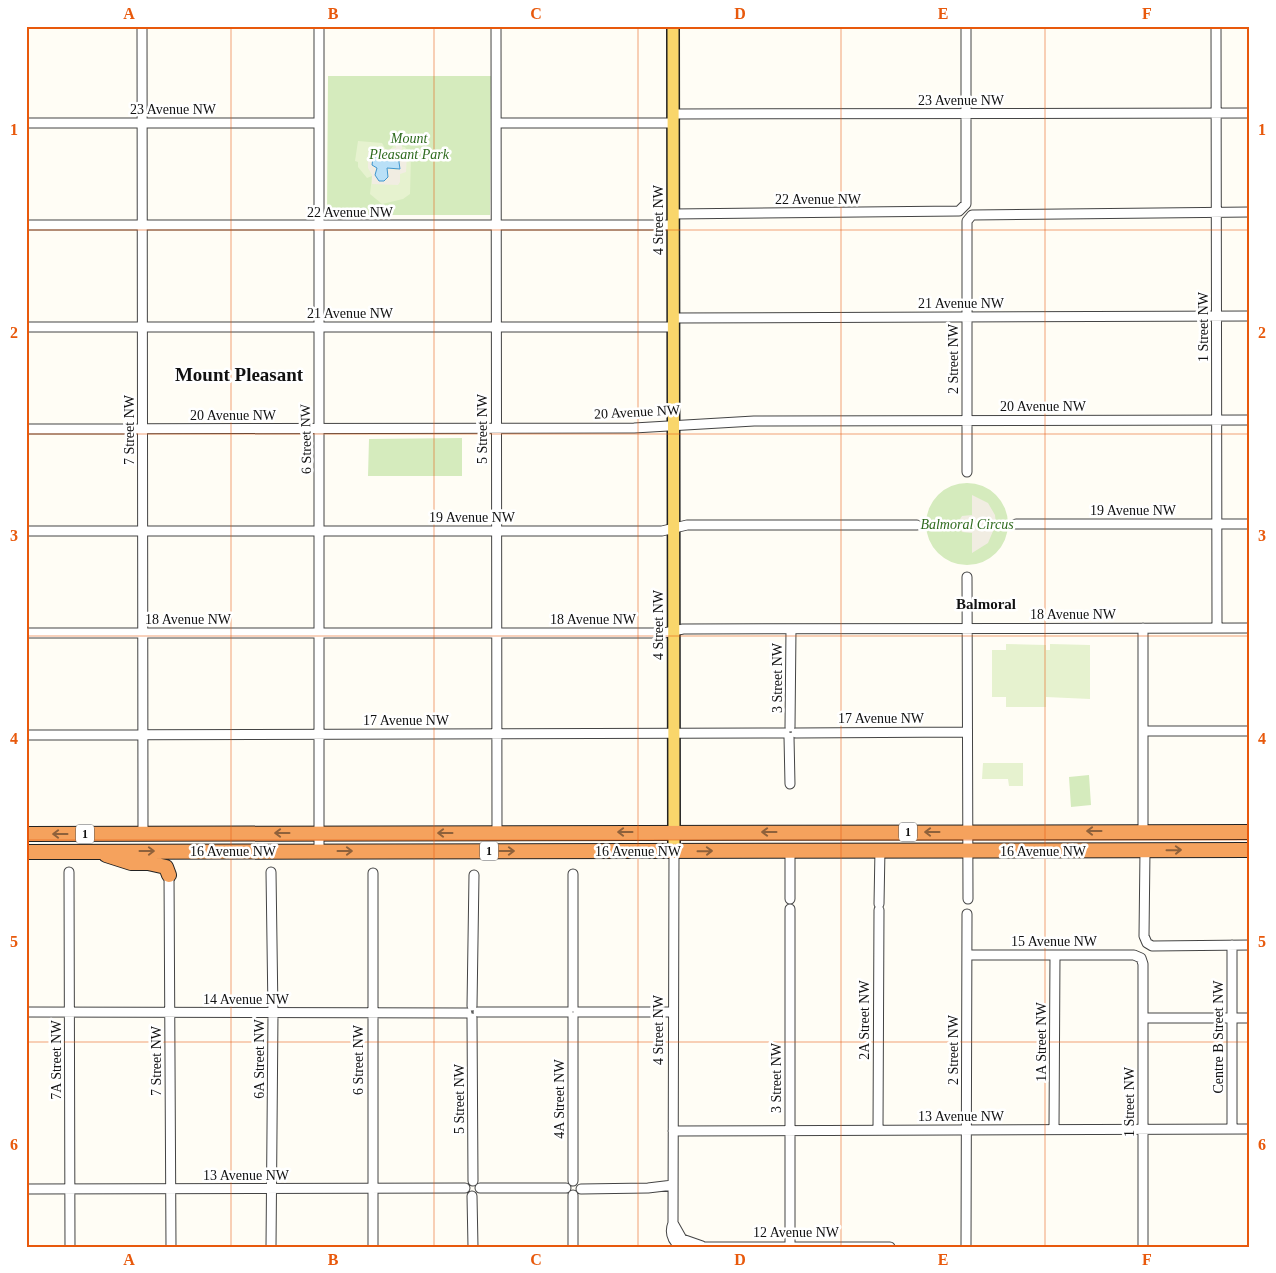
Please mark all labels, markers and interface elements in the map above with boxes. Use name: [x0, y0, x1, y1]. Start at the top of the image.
text: A: [123, 5, 135, 22]
text: B: [328, 5, 339, 22]
text: C: [530, 5, 542, 22]
text: D: [734, 5, 746, 22]
text: E: [938, 5, 948, 22]
text: F: [1142, 5, 1152, 22]
street label: 23 Avenue NW: [918, 93, 1005, 108]
street label: 23 Avenue NW: [130, 102, 217, 117]
text: 1: [10, 121, 18, 138]
text: 1: [1258, 121, 1266, 138]
park label: Mount Pleasant Park: [368, 131, 450, 162]
street label: 4 Street NW: [651, 184, 666, 255]
street label: 22 Avenue NW: [775, 192, 862, 207]
street label: 22 Avenue NW: [307, 205, 394, 220]
street label: 1 Street NW: [1196, 291, 1211, 362]
street label: 21 Avenue NW: [918, 296, 1005, 311]
street label: 21 Avenue NW: [307, 306, 394, 321]
street label: 2 Street NW: [946, 323, 961, 394]
text: 2: [10, 324, 18, 341]
text: 2: [1258, 324, 1266, 341]
district label: Mount Pleasant: [175, 364, 304, 385]
street label: 5 Street NW: [475, 393, 490, 464]
street label: 7 Street NW: [122, 394, 137, 465]
street label: 20 Avenue NW: [1000, 399, 1087, 414]
street label: 20 Avenue NW: [594, 402, 681, 422]
street label: 6 Street NW: [298, 403, 314, 474]
street label: 20 Avenue NW: [190, 408, 277, 423]
street label: 19 Avenue NW: [1090, 503, 1177, 518]
street label: 19 Avenue NW: [429, 510, 516, 525]
park label: Balmoral Circus: [920, 517, 1014, 532]
text: 3: [10, 527, 18, 544]
text: 3: [1258, 527, 1266, 544]
street label: 4 Street NW: [651, 589, 666, 660]
district label: Balmoral: [956, 596, 1016, 612]
street label: 18 Avenue NW: [1030, 607, 1117, 622]
street label: 18 Avenue NW: [145, 612, 232, 627]
street label: 18 Avenue NW: [550, 612, 637, 627]
street label: 3 Street NW: [770, 642, 785, 713]
street label: 17 Avenue NW: [838, 711, 925, 726]
street label: 17 Avenue NW: [363, 713, 450, 728]
text: 4: [10, 730, 18, 747]
text: 4: [1258, 730, 1266, 747]
road number: 1: [899, 822, 917, 842]
road number: 1: [76, 824, 94, 844]
one-way arrow: [1087, 826, 1103, 836]
one-way arrow: [617, 827, 634, 837]
one-way arrow: [762, 827, 778, 837]
one-way arrow: [924, 827, 940, 837]
one-way arrow: [275, 828, 291, 838]
one-way arrow: [437, 828, 454, 838]
one-way arrow: [52, 829, 68, 839]
road number: 1: [480, 841, 498, 860]
street label: 16 Avenue NW: [190, 844, 277, 859]
street label: 16 Avenue NW: [595, 844, 682, 859]
street label: 16 Avenue NW: [1000, 844, 1087, 859]
one-way arrow: [1166, 845, 1182, 855]
one-way arrow: [336, 846, 352, 856]
one-way arrow: [498, 846, 515, 856]
one-way arrow: [696, 846, 712, 856]
one-way arrow: [139, 847, 155, 856]
text: 5: [10, 933, 18, 950]
text: 5: [1258, 933, 1266, 950]
street label: 15 Avenue NW: [1011, 934, 1098, 949]
street label: 2A Street NW: [857, 980, 872, 1060]
street label: Centre B Street NW: [1211, 980, 1226, 1094]
street label: 14 Avenue NW: [203, 992, 290, 1007]
street label: 4 Street NW: [651, 994, 666, 1065]
street label: 1A Street NW: [1034, 1002, 1049, 1082]
street label: 2 Street NW: [946, 1014, 961, 1085]
street label: 6A Street NW: [252, 1019, 267, 1099]
street label: 7A Street NW: [49, 1020, 64, 1100]
street label: 6 Street NW: [351, 1024, 366, 1095]
street label: 7 Street NW: [149, 1025, 164, 1096]
street label: 3 Street NW: [769, 1042, 784, 1113]
street label: 4A Street NW: [552, 1059, 567, 1139]
street label: 5 Street NW: [452, 1063, 467, 1134]
street label: 1 Street NW: [1122, 1066, 1137, 1137]
street label: 13 Avenue NW: [918, 1109, 1005, 1124]
text: 6: [10, 1136, 18, 1153]
text: 6: [1258, 1136, 1266, 1153]
street label: 13 Avenue NW: [203, 1168, 290, 1183]
street label: 12 Avenue NW: [753, 1225, 840, 1240]
text: A: [123, 1251, 135, 1268]
text: B: [328, 1251, 339, 1268]
text: C: [530, 1251, 542, 1268]
text: D: [734, 1251, 746, 1268]
text: E: [938, 1251, 948, 1268]
text: F: [1142, 1251, 1152, 1268]

